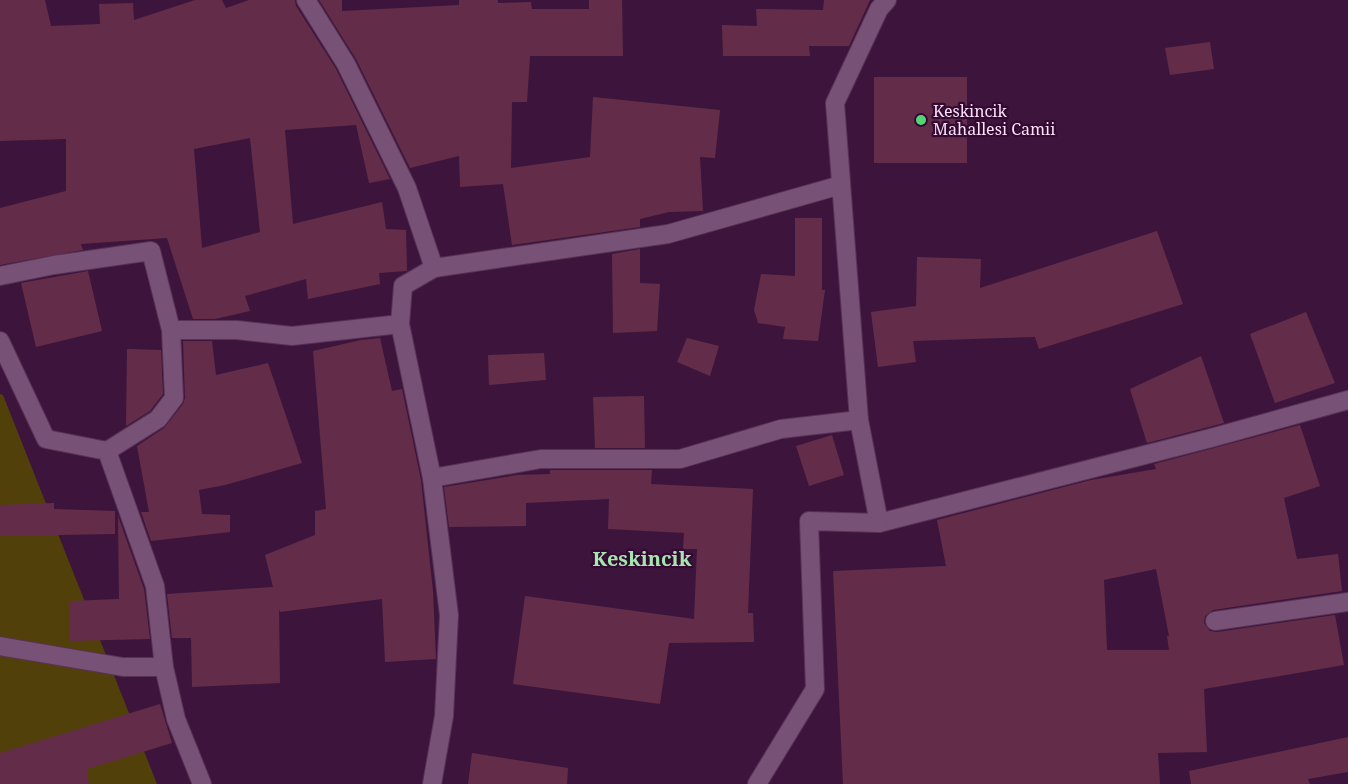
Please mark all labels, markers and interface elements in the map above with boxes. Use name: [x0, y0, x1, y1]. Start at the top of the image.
place label: Keskincik Mahallesi Camii: [933, 100, 1055, 140]
marker: Keskincik Mahallesi Camii: [914, 113, 928, 127]
district label: Keskincik: [593, 545, 692, 572]

